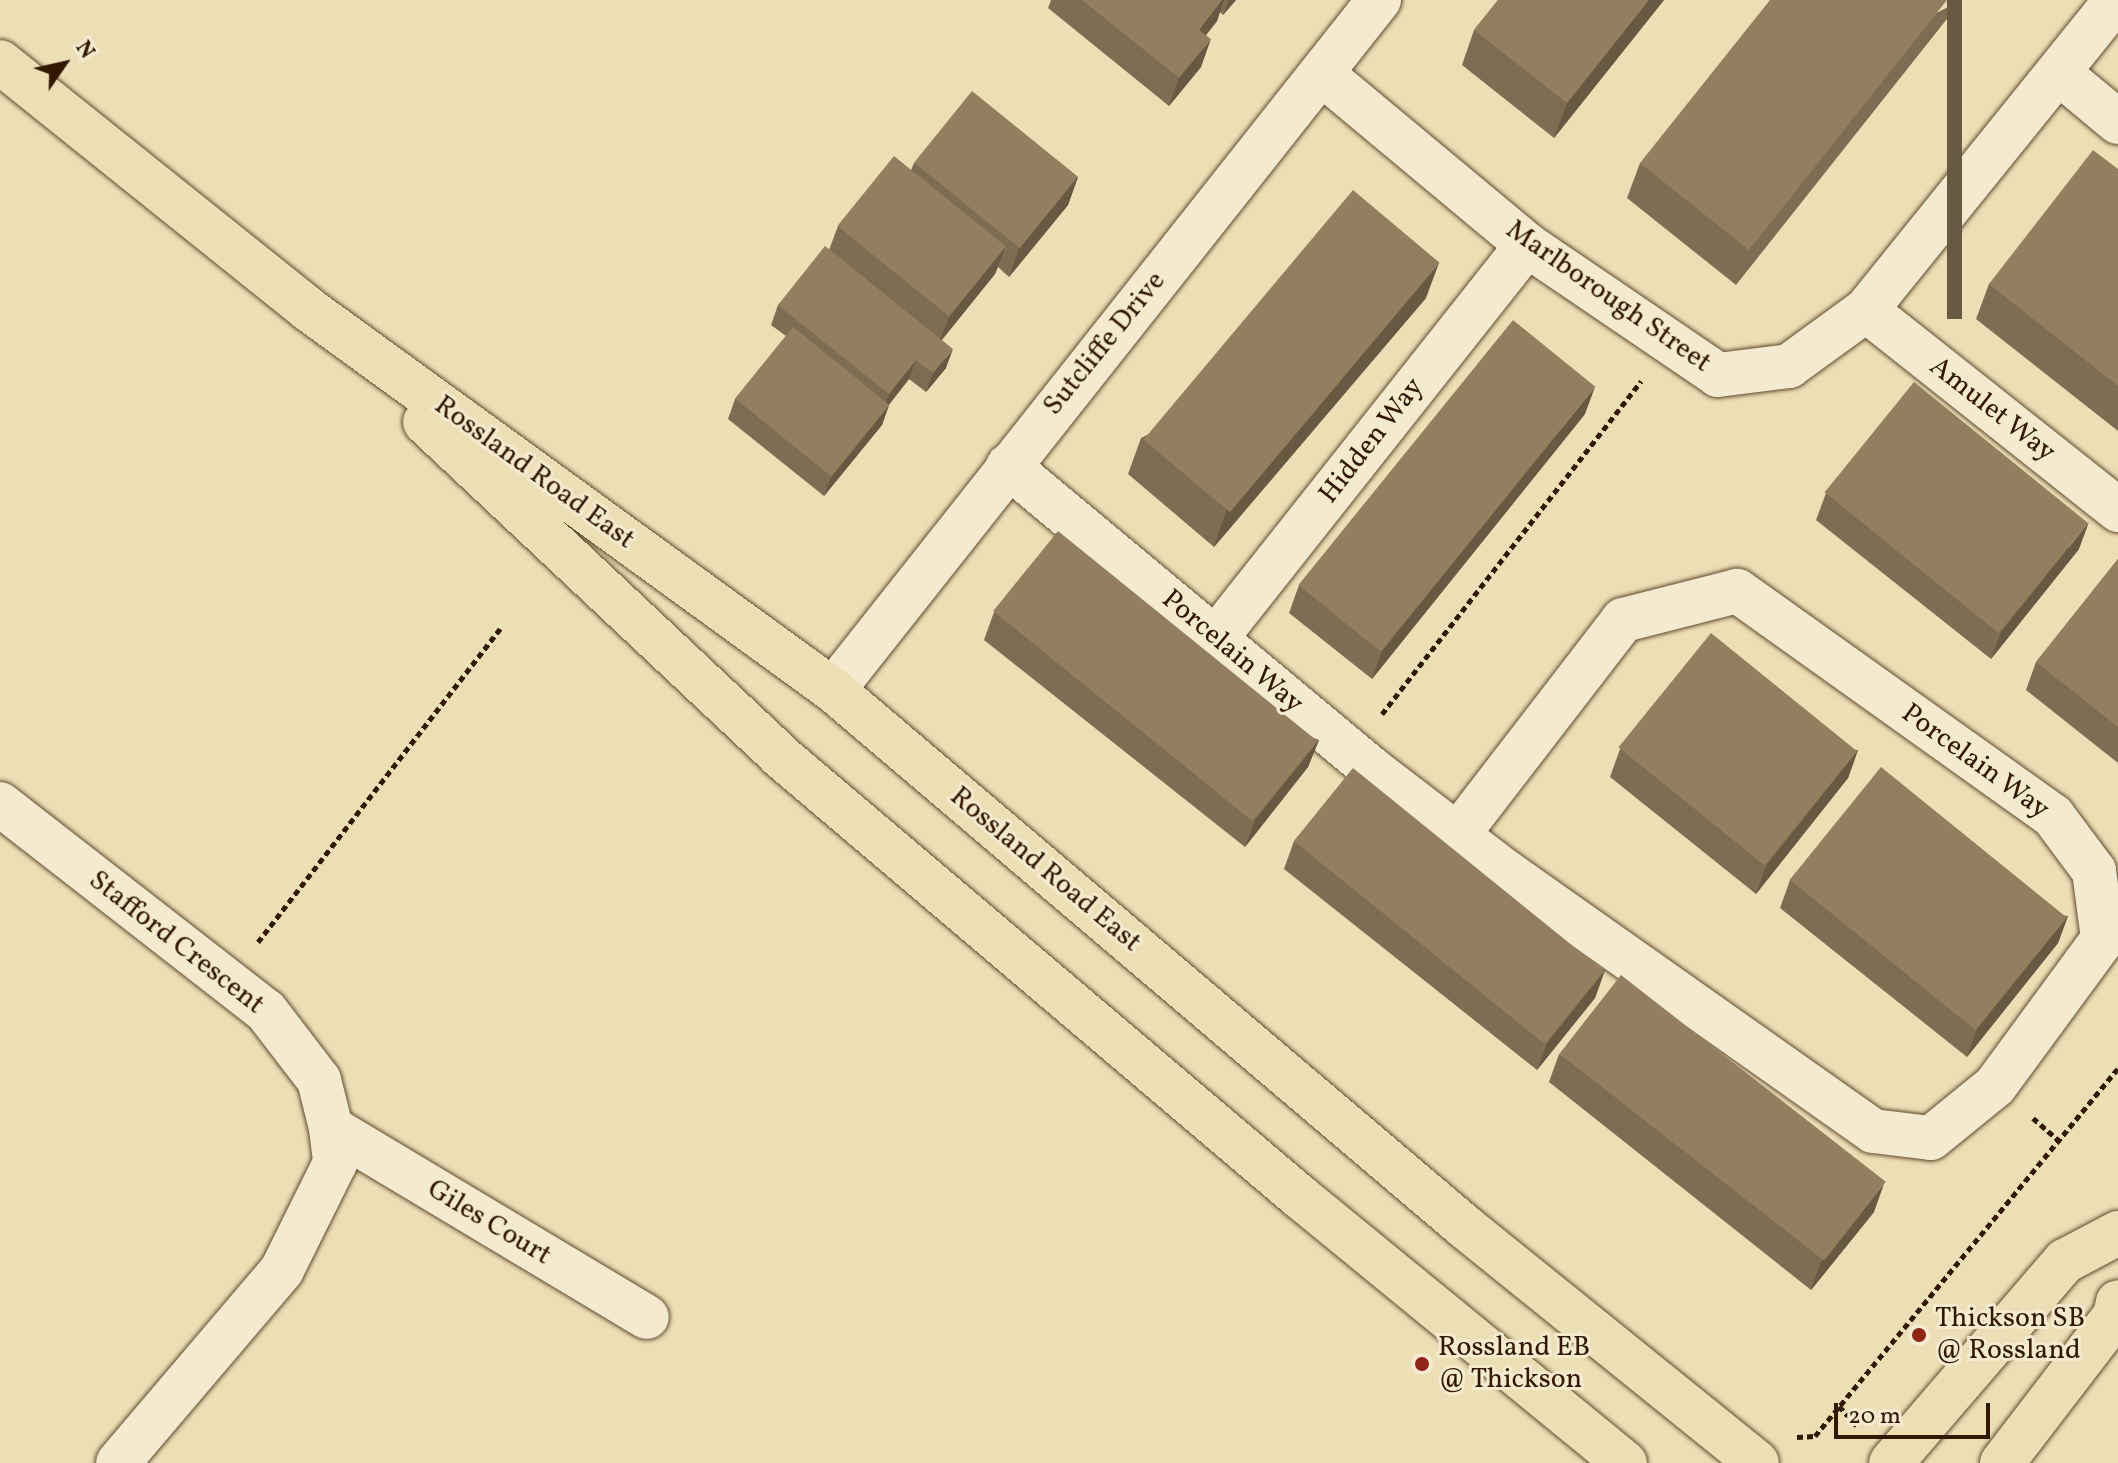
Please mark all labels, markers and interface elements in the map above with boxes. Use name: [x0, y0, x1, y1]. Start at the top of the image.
north arrow: [24, 24, 104, 104]
text: N: [67, 35, 102, 66]
street label: Marlborough Street: [1499, 214, 1717, 380]
street label: Sutcliffe Drive: [1037, 265, 1173, 423]
street label: Amulet Way: [1922, 350, 2062, 470]
street label: Hidden Way: [1312, 371, 1432, 511]
street label: Rossland Road East: [427, 389, 641, 557]
street label: Porcelain Way: [1154, 583, 1310, 721]
street label: Porcelain Way: [1894, 697, 2056, 827]
street label: Rossland Road East: [943, 780, 1147, 960]
street label: Stafford Crescent: [82, 864, 270, 1022]
street label: Giles Court: [421, 1173, 557, 1273]
place label: Thickson SB @ Rossland: [1935, 1302, 2085, 1368]
marker: Thickson SB @ Rossland: [1910, 1326, 1928, 1344]
place label: Rossland EB @ Thickson: [1438, 1331, 1590, 1397]
marker: Rossland EB @ Thickson: [1413, 1355, 1431, 1373]
scale bar: [1838, 1387, 1994, 1437]
text: 20 m: [1848, 1400, 1901, 1434]

